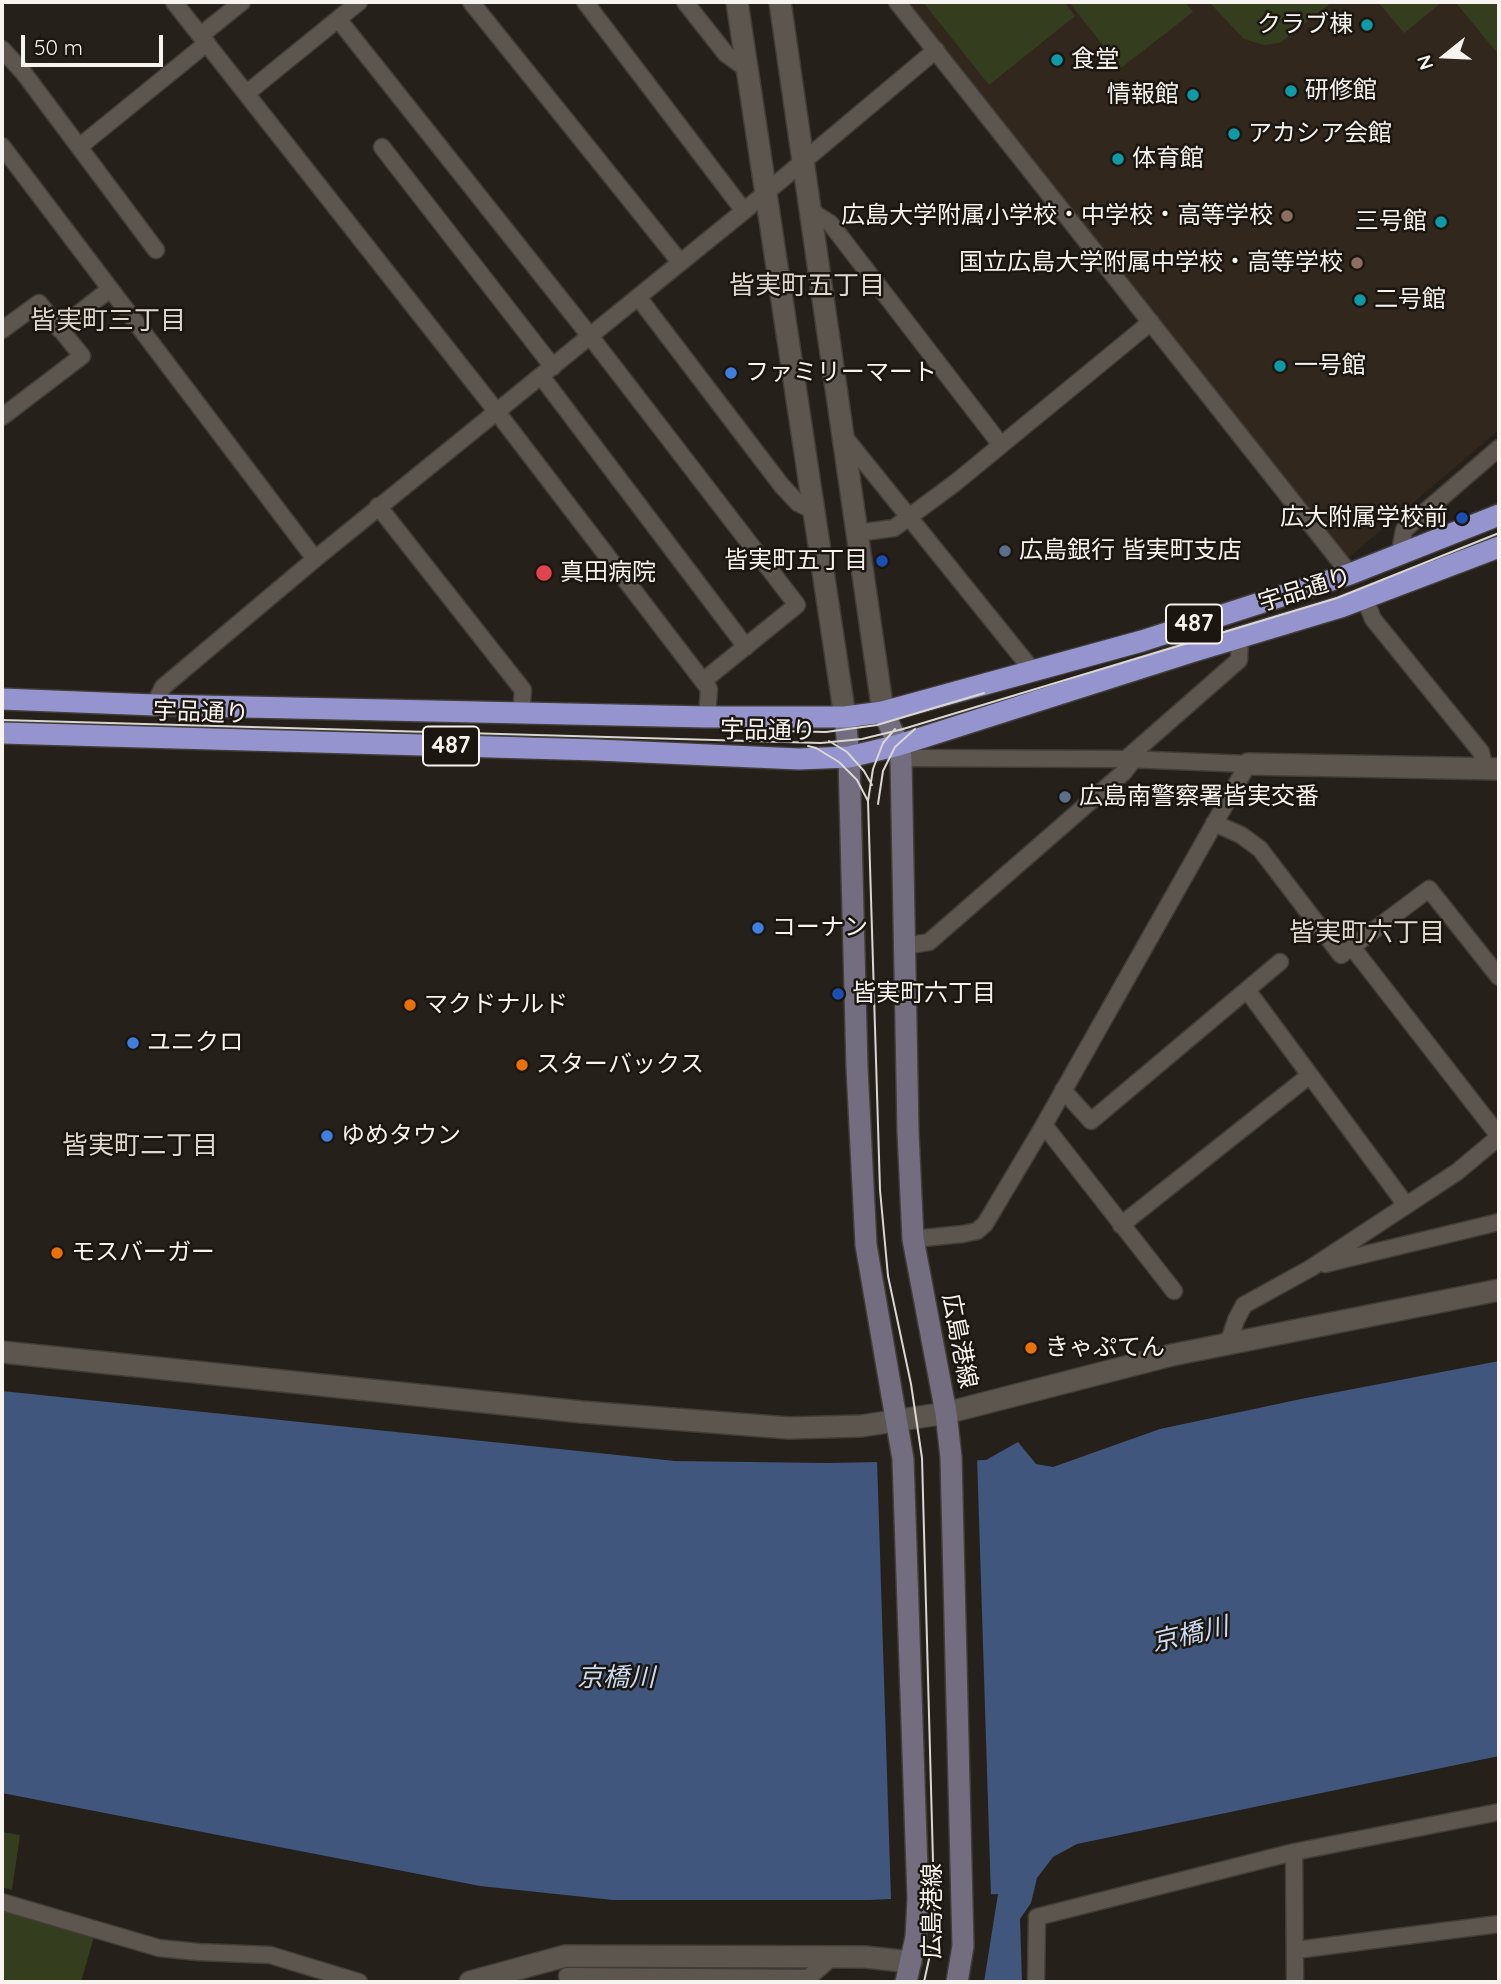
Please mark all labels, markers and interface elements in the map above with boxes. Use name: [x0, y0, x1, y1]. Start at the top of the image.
place label: クラブ棟: [1257, 11, 1353, 39]
marker: クラブ棟: [1359, 17, 1375, 33]
scale bar: [24, 21, 166, 65]
north arrow: [1410, 21, 1480, 91]
text: 50 m: [34, 34, 83, 60]
place label: 食堂: [1071, 46, 1119, 74]
marker: 食堂: [1049, 52, 1065, 68]
text: N: [1411, 52, 1439, 73]
place label: 研修館: [1305, 77, 1377, 105]
place label: 情報館: [1107, 81, 1179, 109]
marker: 研修館: [1283, 83, 1299, 99]
marker: 情報館: [1185, 87, 1201, 103]
place label: アカシア会館: [1248, 120, 1392, 148]
marker: アカシア会館: [1226, 126, 1242, 142]
place label: 体育館: [1132, 145, 1204, 173]
marker: 体育館: [1110, 151, 1126, 167]
place label: 広島大学附属小学校・中学校・高等学校: [841, 202, 1273, 230]
marker: 広島大学附属小学校・中学校・高等学校: [1279, 208, 1295, 224]
place label: 三号館: [1355, 208, 1427, 236]
marker: 三号館: [1433, 214, 1449, 230]
place label: 国立広島大学附属中学校・高等学校: [959, 249, 1343, 277]
marker: 国立広島大学附属中学校・高等学校: [1349, 255, 1365, 271]
district label: 皆実町五丁目: [729, 270, 885, 302]
place label: 二号館: [1374, 286, 1446, 314]
marker: 二号館: [1352, 292, 1368, 308]
district label: 皆実町三丁目: [30, 305, 186, 337]
place label: 一号館: [1294, 352, 1366, 380]
marker: 一号館: [1272, 358, 1288, 374]
place label: ファミリーマート: [745, 359, 937, 387]
marker: ファミリーマート: [723, 365, 739, 381]
place label: 広大附属学校前: [1280, 504, 1448, 532]
marker: 広大附属学校前: [1454, 510, 1470, 526]
place label: 広島銀行 皆実町支店: [1019, 537, 1242, 565]
marker: 広島銀行 皆実町支店: [997, 543, 1013, 559]
place label: 皆実町五丁目: [724, 547, 868, 575]
marker: 皆実町五丁目: [874, 553, 890, 569]
place label: 真田病院: [560, 559, 656, 587]
street label: 宇品通り: [1255, 562, 1355, 618]
marker: 真田病院: [534, 563, 554, 583]
road number: 487: [1166, 604, 1222, 644]
street label: 宇品通り: [153, 697, 249, 729]
street label: 宇品通り: [720, 716, 816, 746]
road number: 487: [423, 726, 479, 766]
place label: 広島南警察署皆実交番: [1079, 783, 1319, 811]
marker: 広島南警察署皆実交番: [1057, 789, 1073, 805]
place label: コーナン: [772, 914, 868, 942]
district label: 皆実町六丁目: [1289, 917, 1445, 949]
marker: コーナン: [750, 920, 766, 936]
place label: 皆実町六丁目: [852, 980, 996, 1008]
marker: 皆実町六丁目: [830, 986, 846, 1002]
place label: マクドナルド: [424, 991, 568, 1019]
marker: マクドナルド: [402, 997, 418, 1013]
place label: ユニクロ: [147, 1029, 243, 1057]
marker: ユニクロ: [125, 1035, 141, 1051]
place label: スターバックス: [536, 1051, 704, 1079]
marker: スターバックス: [514, 1057, 530, 1073]
place label: ゆめタウン: [341, 1122, 461, 1150]
marker: ゆめタウン: [319, 1128, 335, 1144]
district label: 皆実町二丁目: [62, 1130, 218, 1162]
place label: モスバーガー: [71, 1239, 215, 1267]
marker: モスバーガー: [49, 1245, 65, 1261]
street label: 広島港線: [936, 1291, 982, 1391]
place label: きゃぷてん: [1045, 1334, 1165, 1362]
marker: きゃぷてん: [1023, 1340, 1039, 1356]
water label: 京橋川: [1148, 1611, 1232, 1659]
water label: 京橋川: [577, 1662, 655, 1694]
street label: 広島港線: [919, 1863, 947, 1959]

